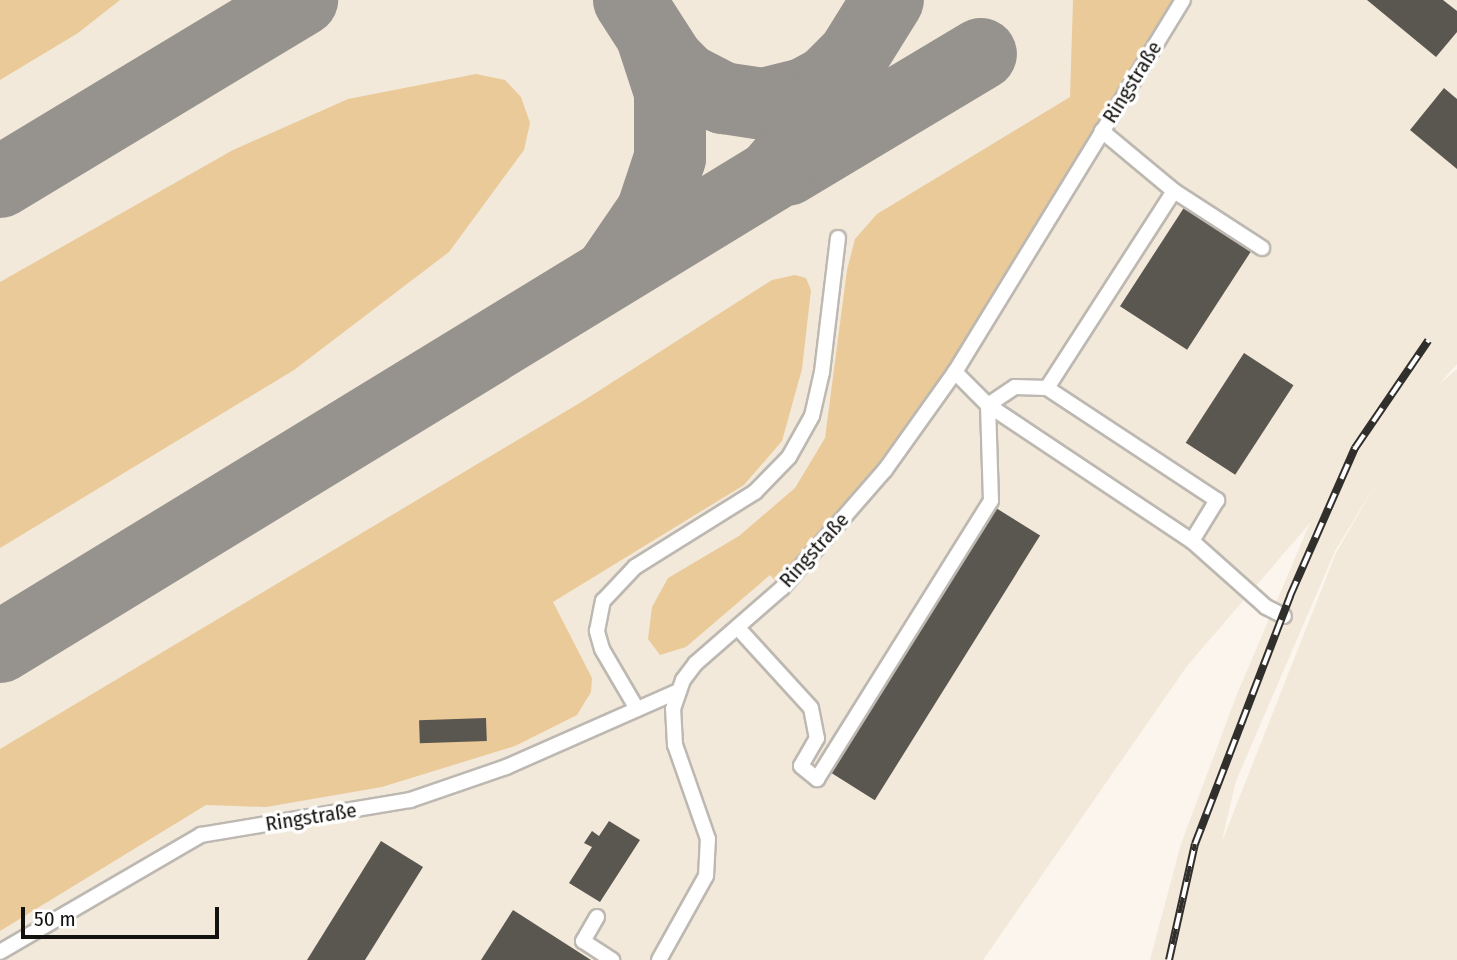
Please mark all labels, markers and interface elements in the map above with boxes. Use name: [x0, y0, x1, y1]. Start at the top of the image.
street label: Ringstraße: [1097, 36, 1167, 128]
street label: Ringstraße: [774, 507, 854, 593]
street label: Ringstraße: [264, 797, 358, 837]
scale bar: [24, 894, 222, 938]
text: 50 m: [34, 906, 76, 932]

